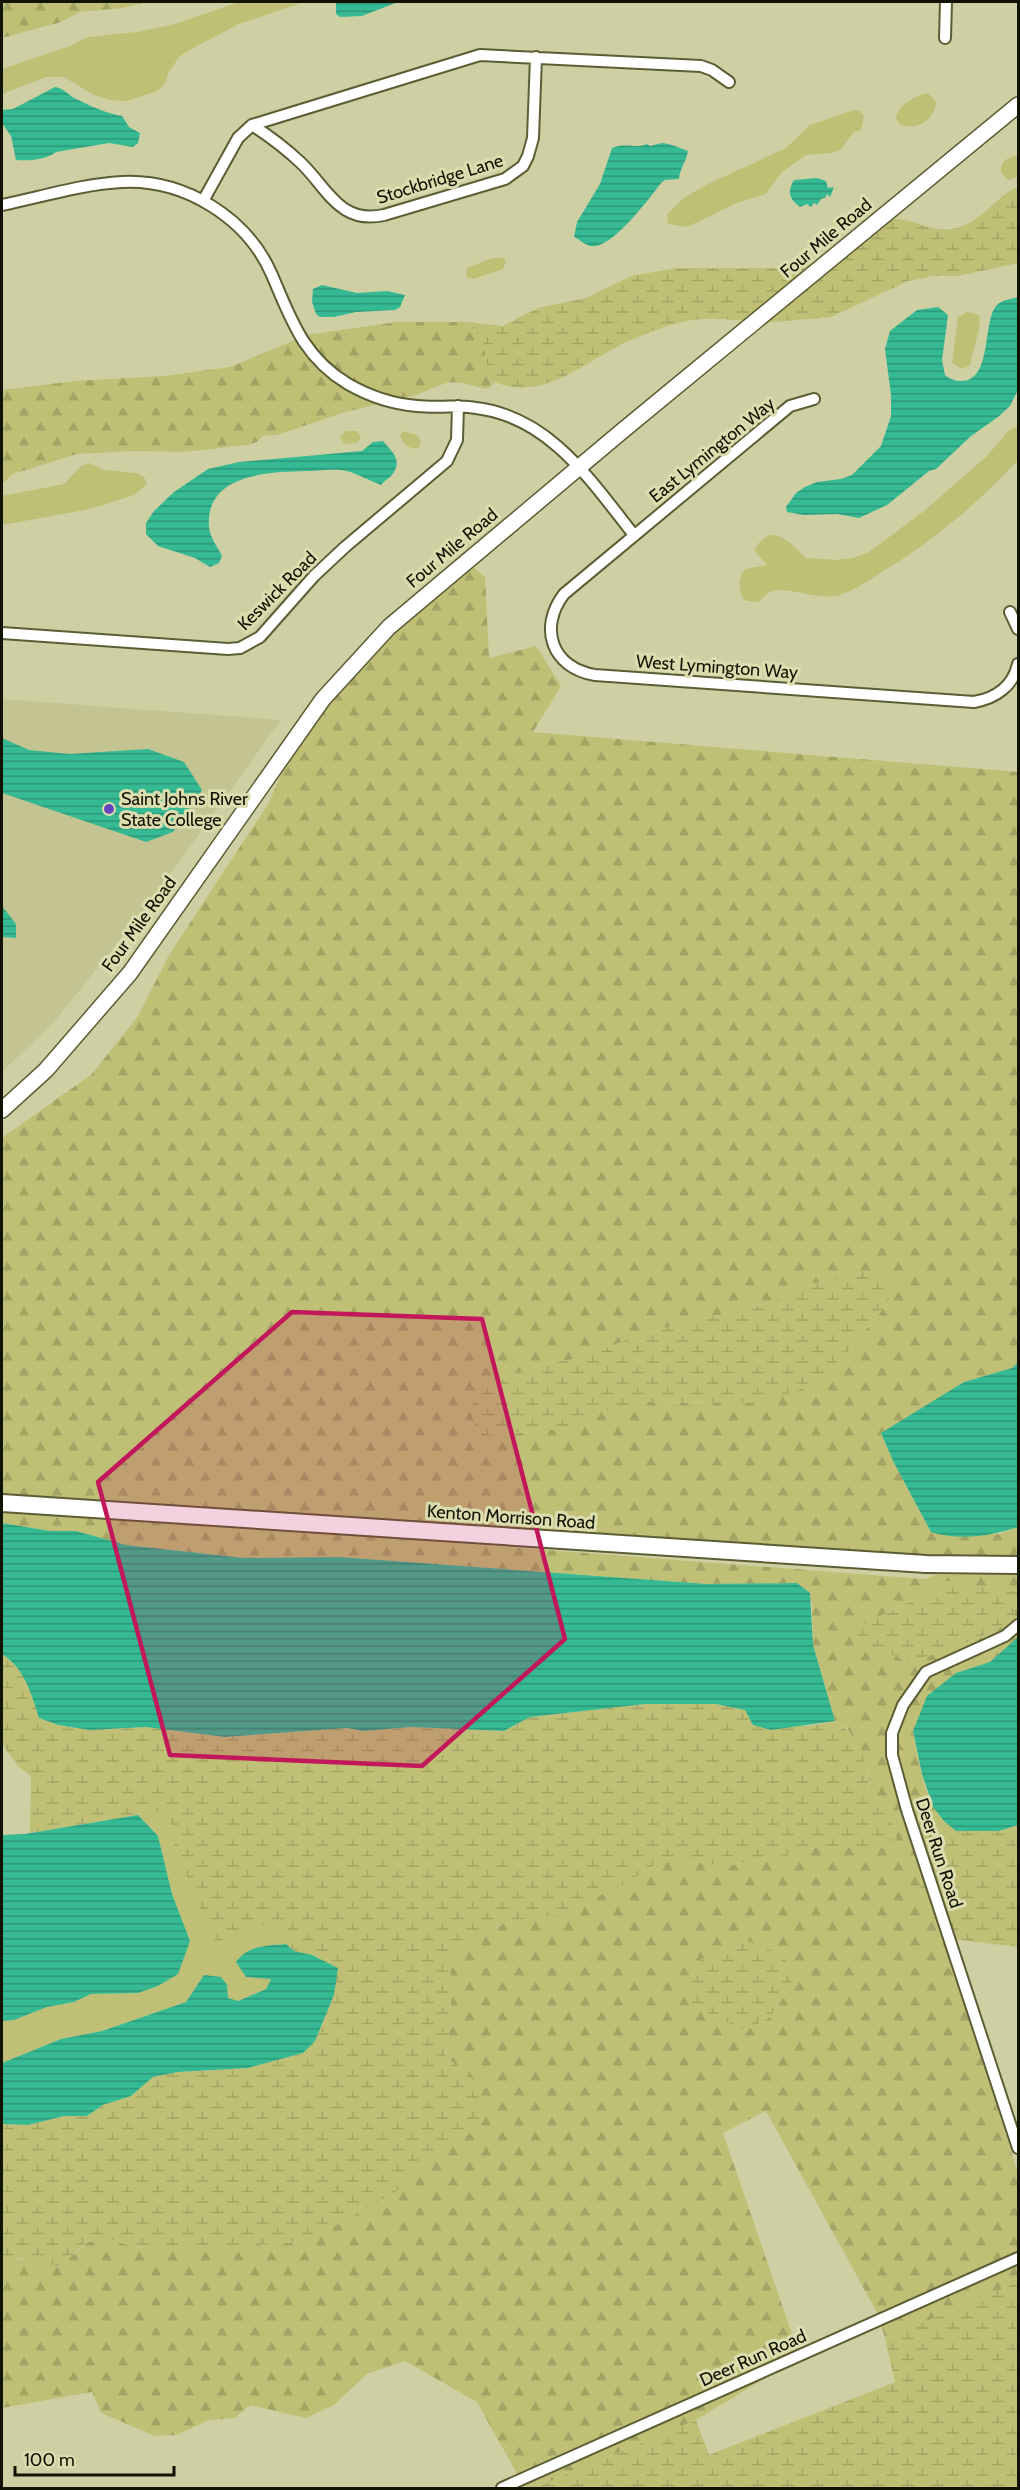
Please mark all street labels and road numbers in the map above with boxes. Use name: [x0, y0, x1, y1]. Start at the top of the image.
street label: Stockbridge Lane: [374, 149, 506, 209]
street label: Four Mile Road: [776, 193, 876, 283]
street label: East Lymington Way: [645, 393, 779, 507]
street label: Four Mile Road: [402, 503, 502, 593]
street label: Keswick Road: [233, 547, 321, 635]
street label: West Lymington Way: [635, 650, 799, 684]
street label: Four Mile Road: [97, 872, 181, 976]
street label: Kenton Morrison Road: [426, 1500, 596, 1534]
street label: Deer Run Road: [911, 1795, 967, 1911]
street label: Deer Run Road: [696, 2325, 810, 2391]

